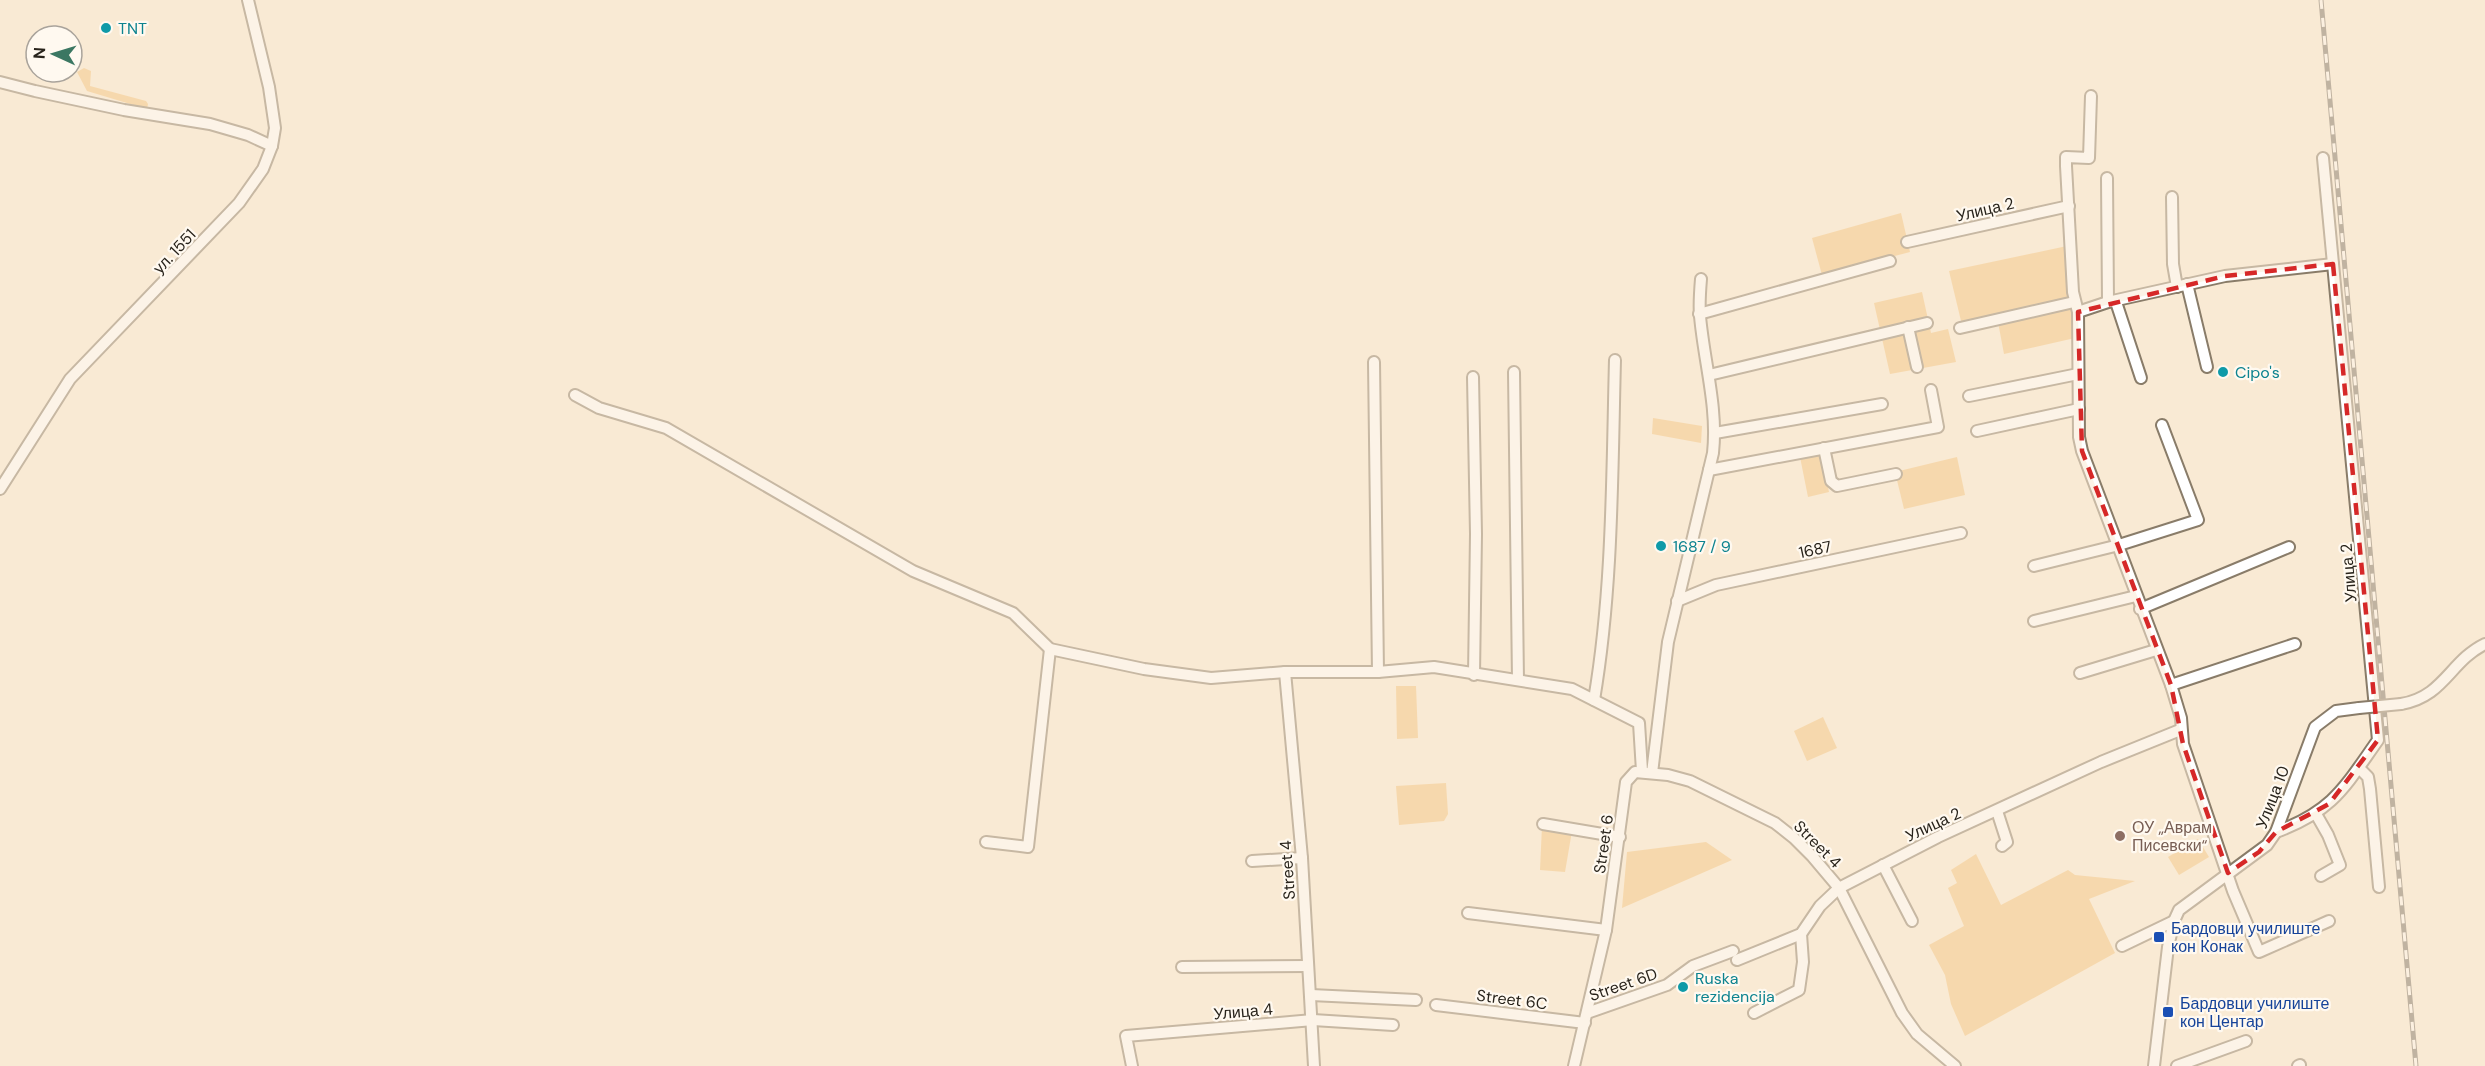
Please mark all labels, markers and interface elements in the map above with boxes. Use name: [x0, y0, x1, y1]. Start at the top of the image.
place label: TNT: [118, 18, 147, 39]
marker: TNT: [99, 21, 113, 35]
north arrow: [24, 24, 84, 84]
text: N: [29, 46, 50, 60]
street label: Улица 2: [1954, 193, 2016, 226]
street label: ул. 1551: [148, 224, 200, 278]
place label: Cipo's: [2235, 362, 2280, 383]
marker: Cipo's: [2216, 365, 2230, 379]
place label: 1687 / 9: [1673, 536, 1731, 557]
street label: 1687: [1797, 536, 1833, 563]
marker: 1687 / 9: [1654, 539, 1668, 553]
street label: Улица 2: [2335, 543, 2362, 603]
street label: Улица 10: [2251, 763, 2294, 832]
street label: Улица 2: [1902, 802, 1964, 846]
street label: Street 6: [1589, 813, 1618, 875]
street label: Street 4: [1789, 816, 1846, 873]
place label: ОУ „Аврам Писевски“: [2132, 817, 2212, 856]
marker: ОУ „Аврам Писевски“: [2113, 829, 2127, 843]
street label: Street 4: [1275, 839, 1300, 900]
place label: Бардовци училиште кон Конак: [2171, 918, 2321, 957]
marker: Бардовци училиште кон Конак: [2152, 930, 2166, 944]
street label: Street 6D: [1586, 963, 1660, 1006]
place label: Ruska rezidencija: [1695, 968, 1775, 1007]
marker: Ruska rezidencija: [1676, 980, 1690, 994]
street label: Street 6C: [1475, 985, 1549, 1014]
place label: Бардовци училиште кон Центар: [2180, 993, 2330, 1032]
street label: Улица 4: [1213, 998, 1274, 1025]
marker: Бардовци училиште кон Центар: [2161, 1005, 2175, 1019]

